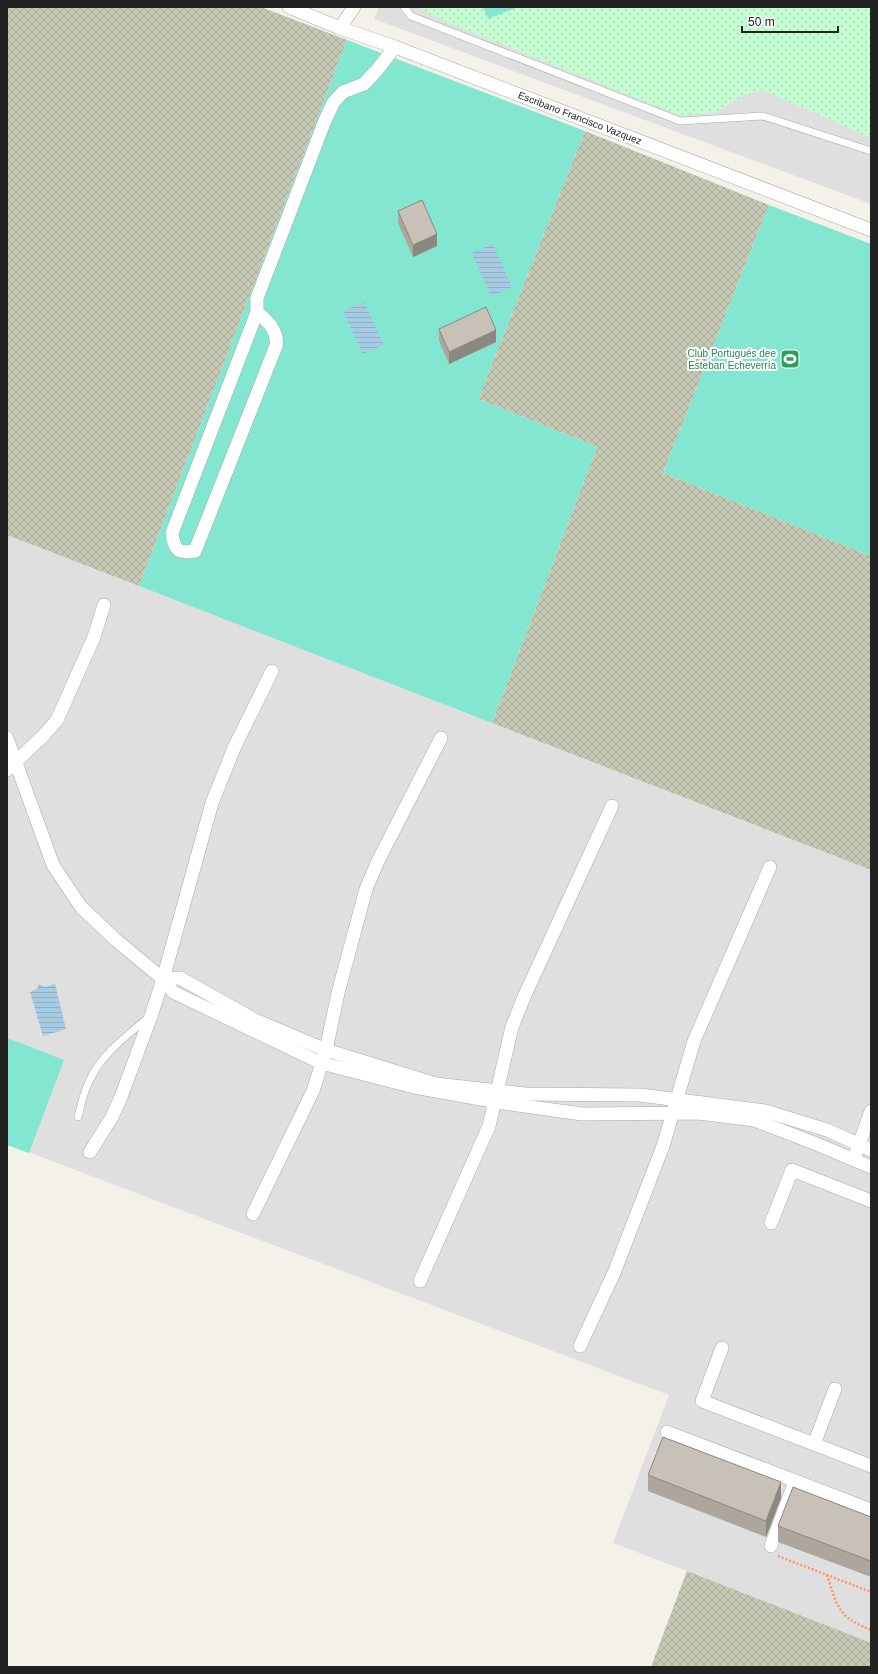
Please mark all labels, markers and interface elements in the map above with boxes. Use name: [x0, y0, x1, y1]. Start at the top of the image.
scale bar: [742, 8, 838, 34]
text: 50 m: [748, 15, 775, 29]
street label: Escribano Francisco Vazquez: [517, 89, 643, 147]
place label: Club Portugués dee Esteban Echeverría: [688, 348, 776, 371]
sports icon: Club Portugués dee Esteban Echeverría: [779, 348, 801, 370]

